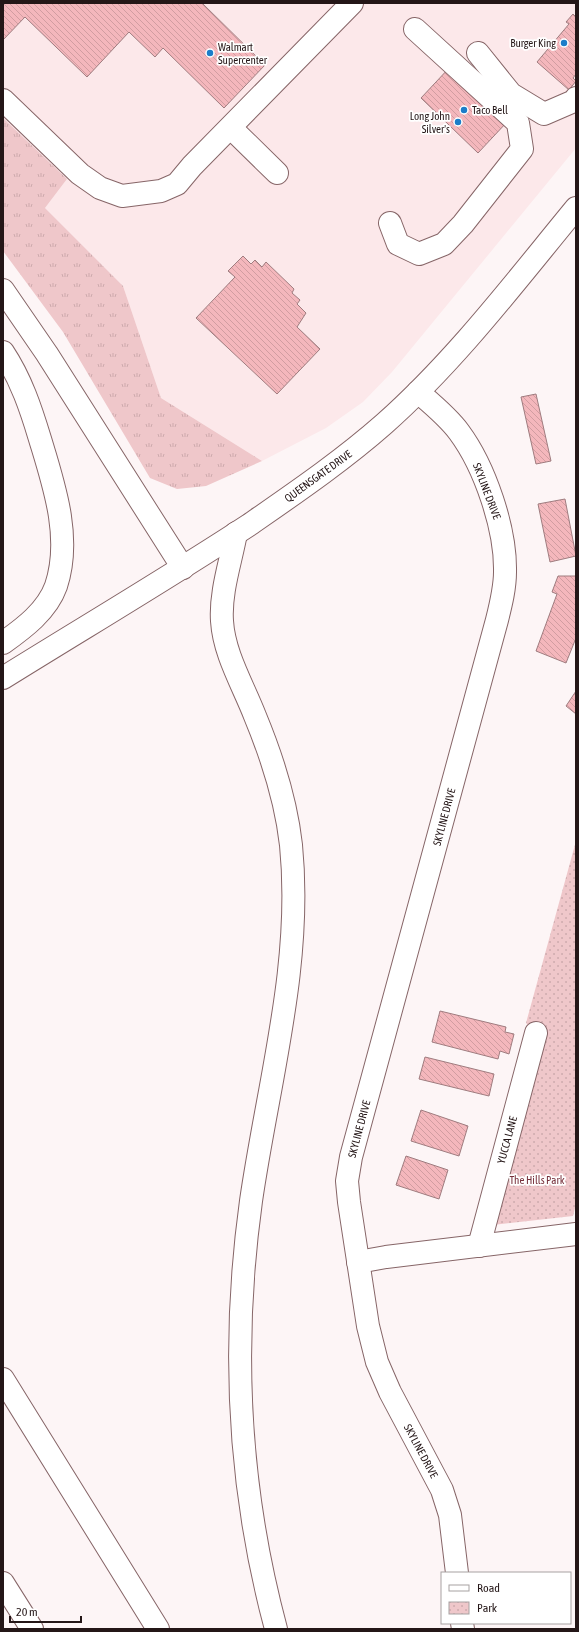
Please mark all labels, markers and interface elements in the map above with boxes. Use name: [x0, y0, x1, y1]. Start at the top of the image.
place label: Burger King: [510, 37, 556, 49]
marker: Burger King: [559, 38, 569, 48]
place label: Walmart Supercenter: [218, 41, 268, 66]
marker: Walmart Supercenter: [205, 48, 215, 58]
place label: Taco Bell: [472, 104, 508, 116]
marker: Taco Bell: [459, 105, 469, 115]
place label: Long John Silver's: [410, 110, 450, 135]
marker: Long John Silver's: [453, 117, 463, 127]
street label: QUEENSGATE DRIVE: [282, 448, 354, 504]
street label: SKYLINE DRIVE: [471, 461, 503, 521]
street label: SKYLINE DRIVE: [431, 787, 458, 847]
street label: SKYLINE DRIVE: [346, 1099, 373, 1159]
street label: YUCCA LANE: [495, 1115, 519, 1165]
park label: The Hills Park: [510, 1174, 565, 1186]
street label: SKYLINE DRIVE: [402, 1422, 440, 1480]
legend: [441, 1572, 571, 1624]
text: Road: [477, 1581, 500, 1595]
scale bar: [10, 1598, 81, 1624]
text: Park: [477, 1601, 498, 1615]
text: 20 m: [16, 1605, 38, 1619]

